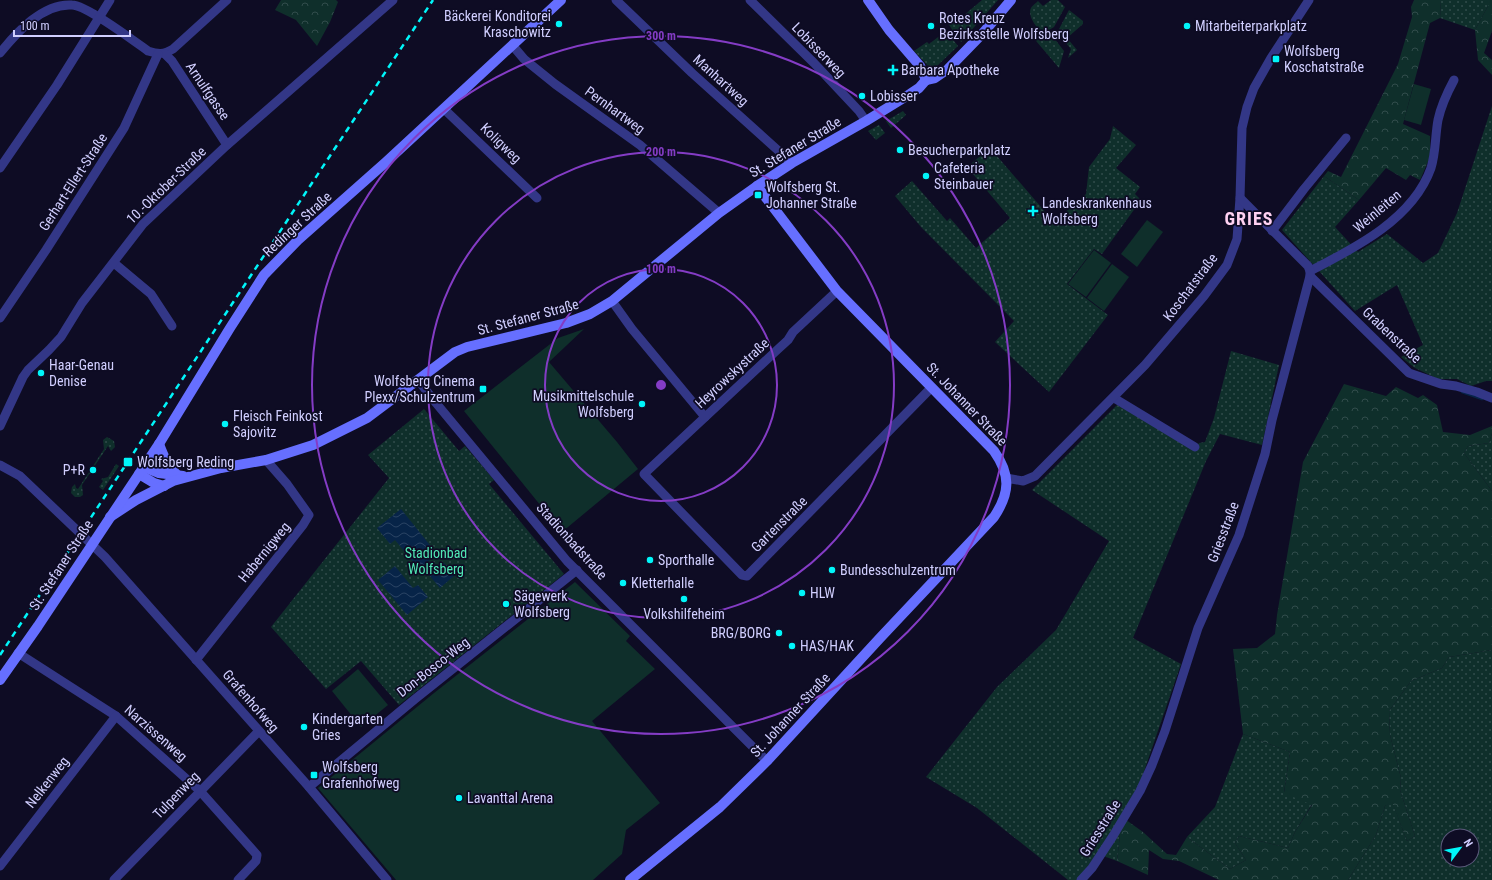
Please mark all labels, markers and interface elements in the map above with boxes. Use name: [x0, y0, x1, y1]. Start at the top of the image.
place label: Bäckerei Konditorei Kraschowitz: [444, 8, 551, 40]
place label: Rotes Kreuz Bezirksstelle Wolfsberg: [939, 10, 1069, 42]
scale bar: [14, 12, 130, 38]
place label: Mitarbeiterparkplatz: [1195, 18, 1307, 34]
text: 100 m: [20, 19, 50, 33]
marker: Bäckerei Konditorei Kraschowitz: [554, 19, 564, 29]
street label: Lobisserweg: [789, 19, 849, 81]
marker: Rotes Kreuz Bezirksstelle Wolfsberg: [926, 21, 936, 31]
marker: Mitarbeiterparkplatz: [1182, 21, 1192, 31]
text: 300 m: [646, 29, 676, 43]
place label: Wolfsberg Koschatstraße: [1284, 43, 1364, 75]
street label: Manhartweg: [690, 51, 752, 109]
marker: Wolfsberg Koschatstraße: [1271, 54, 1281, 64]
street label: Arnulfgasse: [183, 59, 233, 123]
place label: Barbara Apotheke: [901, 62, 1000, 78]
marker: Barbara Apotheke: [888, 65, 898, 75]
street label: Pernhartweg: [582, 83, 648, 137]
place label: Lobisser: [870, 88, 917, 104]
marker: Lobisser: [857, 91, 867, 101]
street label: St. Stefaner Straße: [746, 113, 844, 181]
street label: Koligweg: [477, 120, 525, 166]
street label: Gerhart-Ellert-Straße: [36, 130, 111, 234]
place label: Besucherparkplatz: [908, 142, 1011, 158]
street label: 10.-Oktober-Straße: [123, 143, 209, 227]
text: 200 m: [646, 145, 676, 159]
marker: Besucherparkplatz: [895, 145, 905, 155]
place label: Cafeteria Steinbauer: [934, 160, 993, 192]
marker: Cafeteria Steinbauer: [921, 171, 931, 181]
place label: Wolfsberg St. Johanner Straße: [766, 179, 857, 211]
street label: Weinleiten: [1350, 186, 1404, 236]
street label: Redinger Straße: [259, 188, 335, 260]
marker: Wolfsberg St. Johanner Straße: [753, 190, 763, 200]
place label: Landeskrankenhaus Wolfsberg: [1042, 195, 1152, 227]
marker: Landeskrankenhaus Wolfsberg: [1027, 205, 1039, 217]
district label: GRIES: [1225, 208, 1273, 229]
street label: Koschatstraße: [1160, 250, 1221, 324]
text: 100 m: [646, 262, 676, 276]
street label: St. Stefaner Straße: [476, 296, 581, 338]
street label: Grabenstraße: [1359, 304, 1425, 366]
street label: Heyrowskystraße: [692, 335, 772, 411]
place label: Haar-Genau Denise: [49, 357, 114, 389]
street label: St. Johanner Straße: [923, 359, 1011, 449]
marker: Haar-Genau Denise: [36, 368, 46, 378]
place label: Wolfsberg Cinema Plexx/Schulzentrum: [364, 373, 475, 405]
centre of rings: [654, 378, 668, 392]
marker: Wolfsberg Cinema Plexx/Schulzentrum: [478, 384, 488, 394]
place label: Musikmittelschule Wolfsberg: [533, 388, 634, 420]
marker: Musikmittelschule Wolfsberg: [637, 399, 647, 409]
place label: Fleisch Feinkost Sajovitz: [233, 408, 323, 440]
marker: Fleisch Feinkost Sajovitz: [220, 419, 230, 429]
place label: Wolfsberg Reding: [137, 454, 234, 470]
marker: Wolfsberg Reding: [122, 456, 134, 468]
place label: P+R: [63, 462, 86, 478]
marker: P+R: [88, 465, 98, 475]
street label: Gartenstraße: [748, 493, 810, 555]
street label: Stadionbadstraße: [533, 499, 611, 583]
street label: Griesstraße: [1204, 499, 1242, 565]
street label: St. Stefaner Straße: [26, 517, 96, 613]
street label: Habernigweg: [235, 519, 293, 585]
park label: Stadionbad Wolfsberg: [405, 545, 467, 577]
place label: Sporthalle: [658, 552, 715, 568]
marker: Sporthalle: [645, 555, 655, 565]
place label: Bundesschulzentrum: [840, 562, 956, 578]
marker: Bundesschulzentrum: [827, 565, 837, 575]
place label: Kletterhalle: [631, 575, 694, 591]
marker: Kletterhalle: [618, 578, 628, 588]
place label: HLW: [810, 585, 835, 601]
place label: Sägewerk Wolfsberg: [514, 588, 570, 620]
marker: HLW: [797, 588, 807, 598]
marker: Volkshilfeheim: [679, 594, 689, 604]
marker: Sägewerk Wolfsberg: [501, 599, 511, 609]
place label: Volkshilfeheim: [643, 606, 725, 622]
place label: BRG/BORG: [711, 625, 771, 641]
marker: BRG/BORG: [774, 628, 784, 638]
street label: Don-Bosco-Weg: [394, 634, 472, 700]
place label: HAS/HAK: [800, 638, 854, 654]
marker: HAS/HAK: [787, 641, 797, 651]
street label: Grafenhofweg: [220, 667, 282, 735]
street label: St. Johanner Straße: [747, 669, 833, 760]
street label: Narzissenweg: [121, 701, 191, 765]
place label: Kindergarten Gries: [312, 711, 383, 743]
marker: Kindergarten Gries: [299, 722, 309, 732]
street label: Nelkenweg: [22, 753, 72, 811]
place label: Wolfsberg Grafenhofweg: [322, 759, 399, 791]
street label: Tulpenweg: [150, 768, 202, 822]
marker: Wolfsberg Grafenhofweg: [309, 770, 319, 780]
place label: Lavanttal Arena: [467, 790, 553, 806]
marker: Lavanttal Arena: [454, 793, 464, 803]
street label: Griesstraße: [1076, 796, 1124, 859]
north arrow: [1440, 828, 1480, 868]
text: N: [1461, 837, 1475, 849]

